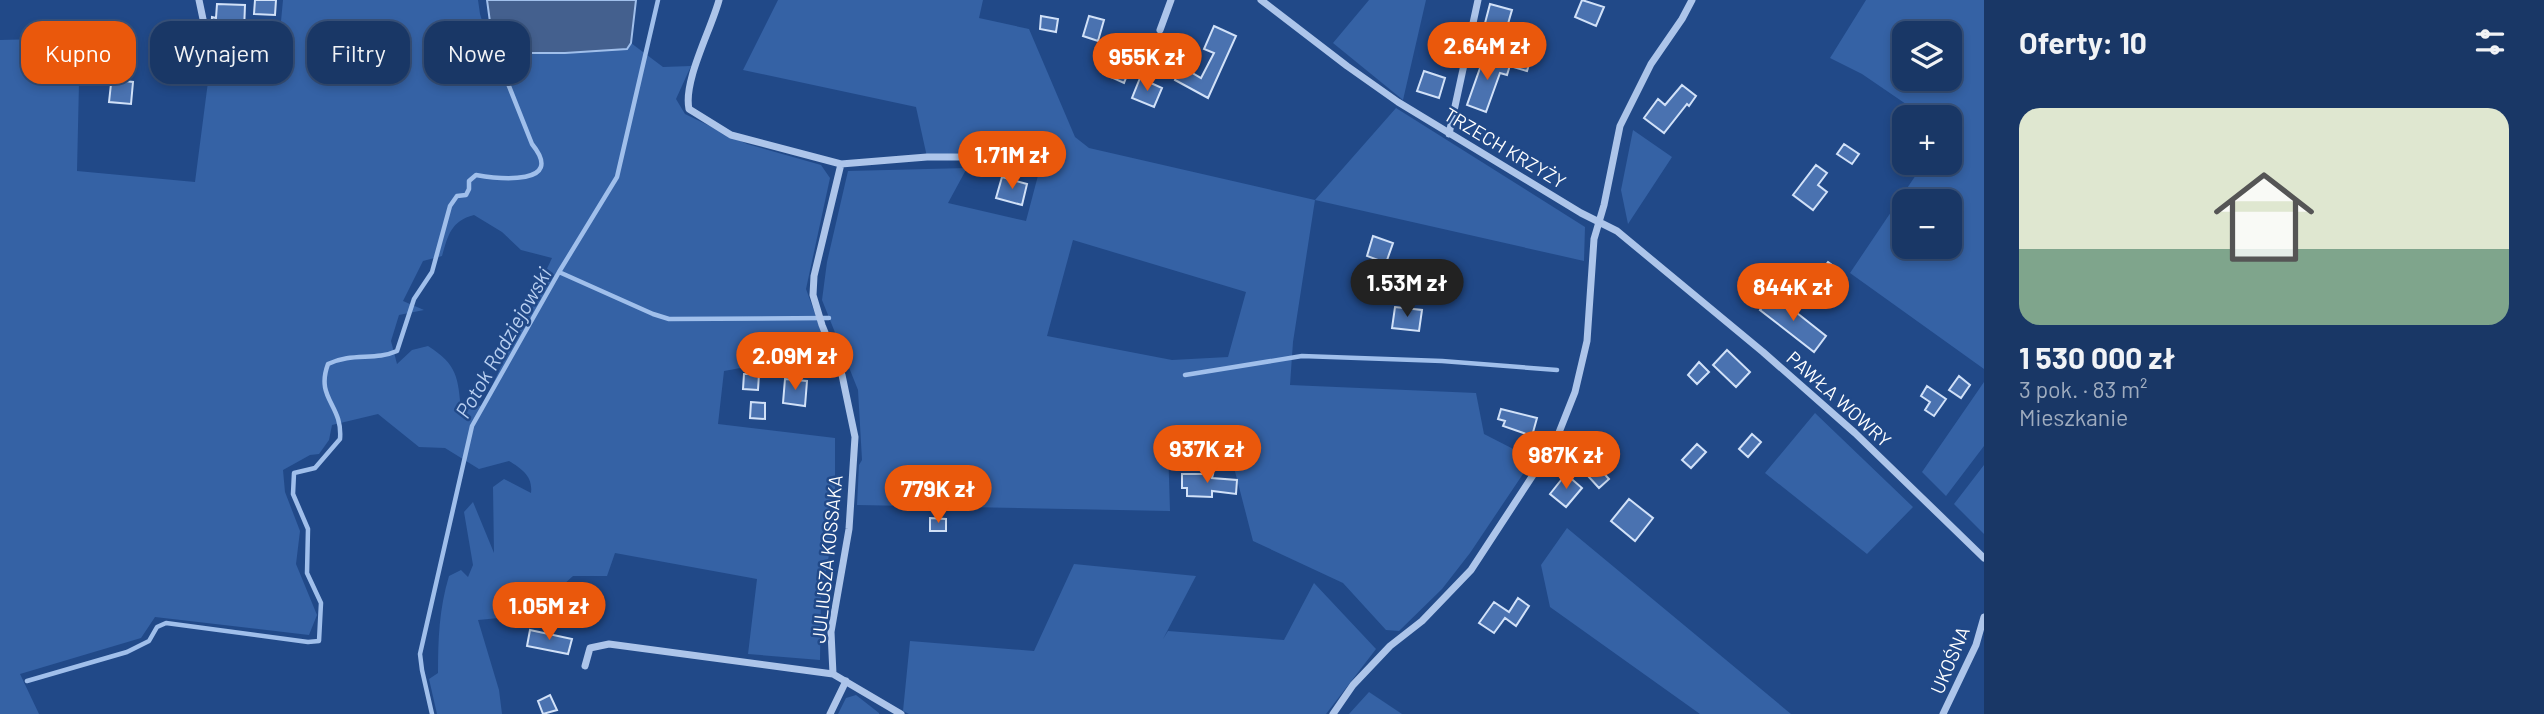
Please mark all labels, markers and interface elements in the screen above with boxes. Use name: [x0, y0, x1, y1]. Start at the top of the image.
chip: Kupno: [21, 21, 136, 84]
chip: Wynajem: [150, 21, 293, 84]
chip: Filtry: [307, 21, 410, 84]
chip: Nowe: [424, 21, 530, 84]
map controls: [1892, 21, 1962, 259]
button: layers: [1892, 21, 1962, 91]
pin: 2.64M zł: [1415, 22, 1559, 82]
icon: filters: [2471, 23, 2509, 61]
text: Oferty: 10: [2019, 24, 2147, 60]
text: 2.64M zł: [1444, 31, 1531, 59]
pin: 955K zł: [1082, 34, 1212, 93]
text: 955K zł: [1109, 42, 1185, 70]
street label: TRZECH KRZYŻY: [1440, 102, 1570, 193]
button: +: [1892, 105, 1962, 175]
pin: 1.71M zł: [940, 132, 1084, 191]
text: 1.71M zł: [974, 140, 1050, 168]
icon: home: [2201, 154, 2327, 280]
button: −: [1892, 189, 1962, 259]
pin: 1.53M zł: [1335, 260, 1479, 319]
water label: Potok Radziejowski: [449, 262, 556, 422]
pin: 844K zł: [1728, 264, 1858, 323]
text: 1.53M zł: [1367, 268, 1447, 296]
text: 844K zł: [1753, 272, 1833, 300]
pin: 2.09M zł: [723, 332, 867, 392]
text: 1 530 000 zł: [2019, 339, 2175, 375]
text: 2.09M zł: [752, 341, 838, 369]
street label: PAWŁA WOWRY: [1782, 346, 1896, 452]
text: 3 pok. · 83 m²: [2019, 375, 2147, 403]
text: Mieszkanie: [2019, 403, 2128, 431]
pin: 937K zł: [1142, 426, 1272, 485]
pin: 987K zł: [1501, 432, 1631, 491]
text: 937K zł: [1169, 434, 1245, 462]
text: 987K zł: [1528, 440, 1604, 468]
pin: 779K zł: [873, 466, 1003, 525]
street label: JULIUSZA KOSSAKA: [806, 474, 847, 644]
text: 779K zł: [901, 474, 975, 502]
pin: 1.05M zł: [477, 582, 621, 642]
text: 1.05M zł: [509, 591, 589, 619]
street label: UKOŚNA: [1925, 623, 1974, 697]

